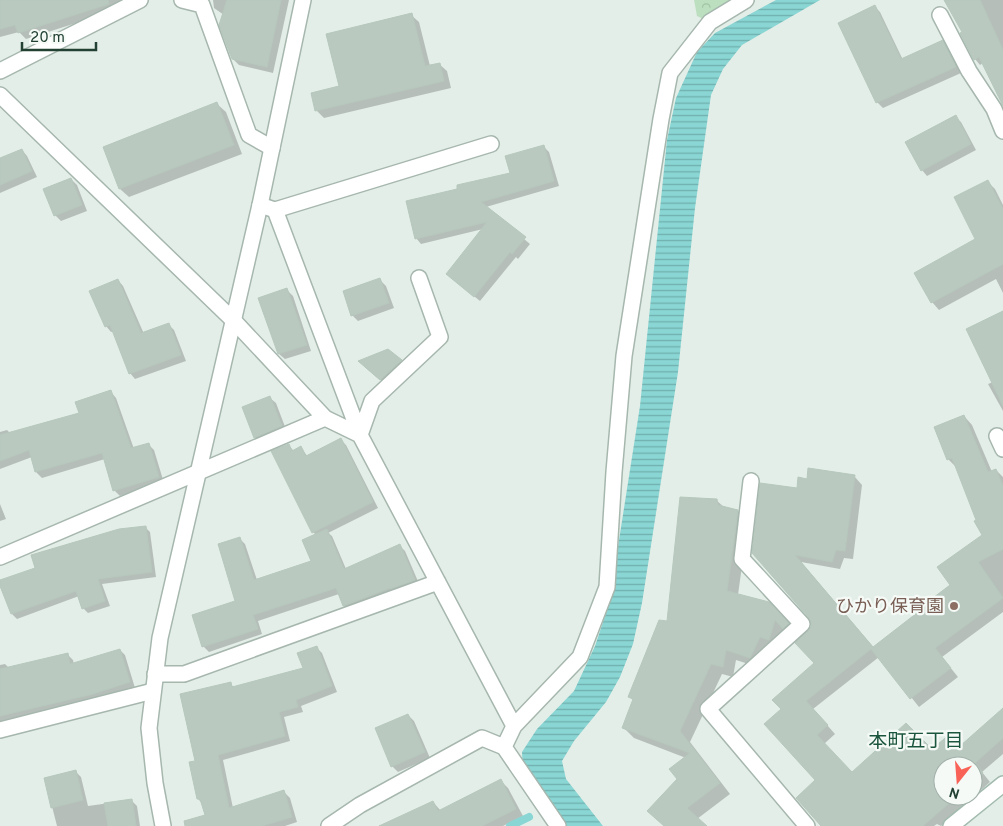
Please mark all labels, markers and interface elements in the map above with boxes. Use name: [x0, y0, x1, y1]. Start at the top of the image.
scale bar: [22, 20, 96, 52]
text: 20 m: [30, 29, 65, 48]
place label: ひかり保育園: [836, 596, 944, 619]
marker: ひかり保育園: [948, 600, 960, 612]
district label: 本町五丁目: [868, 730, 964, 754]
north arrow: [933, 756, 983, 806]
text: N: [947, 782, 962, 802]

